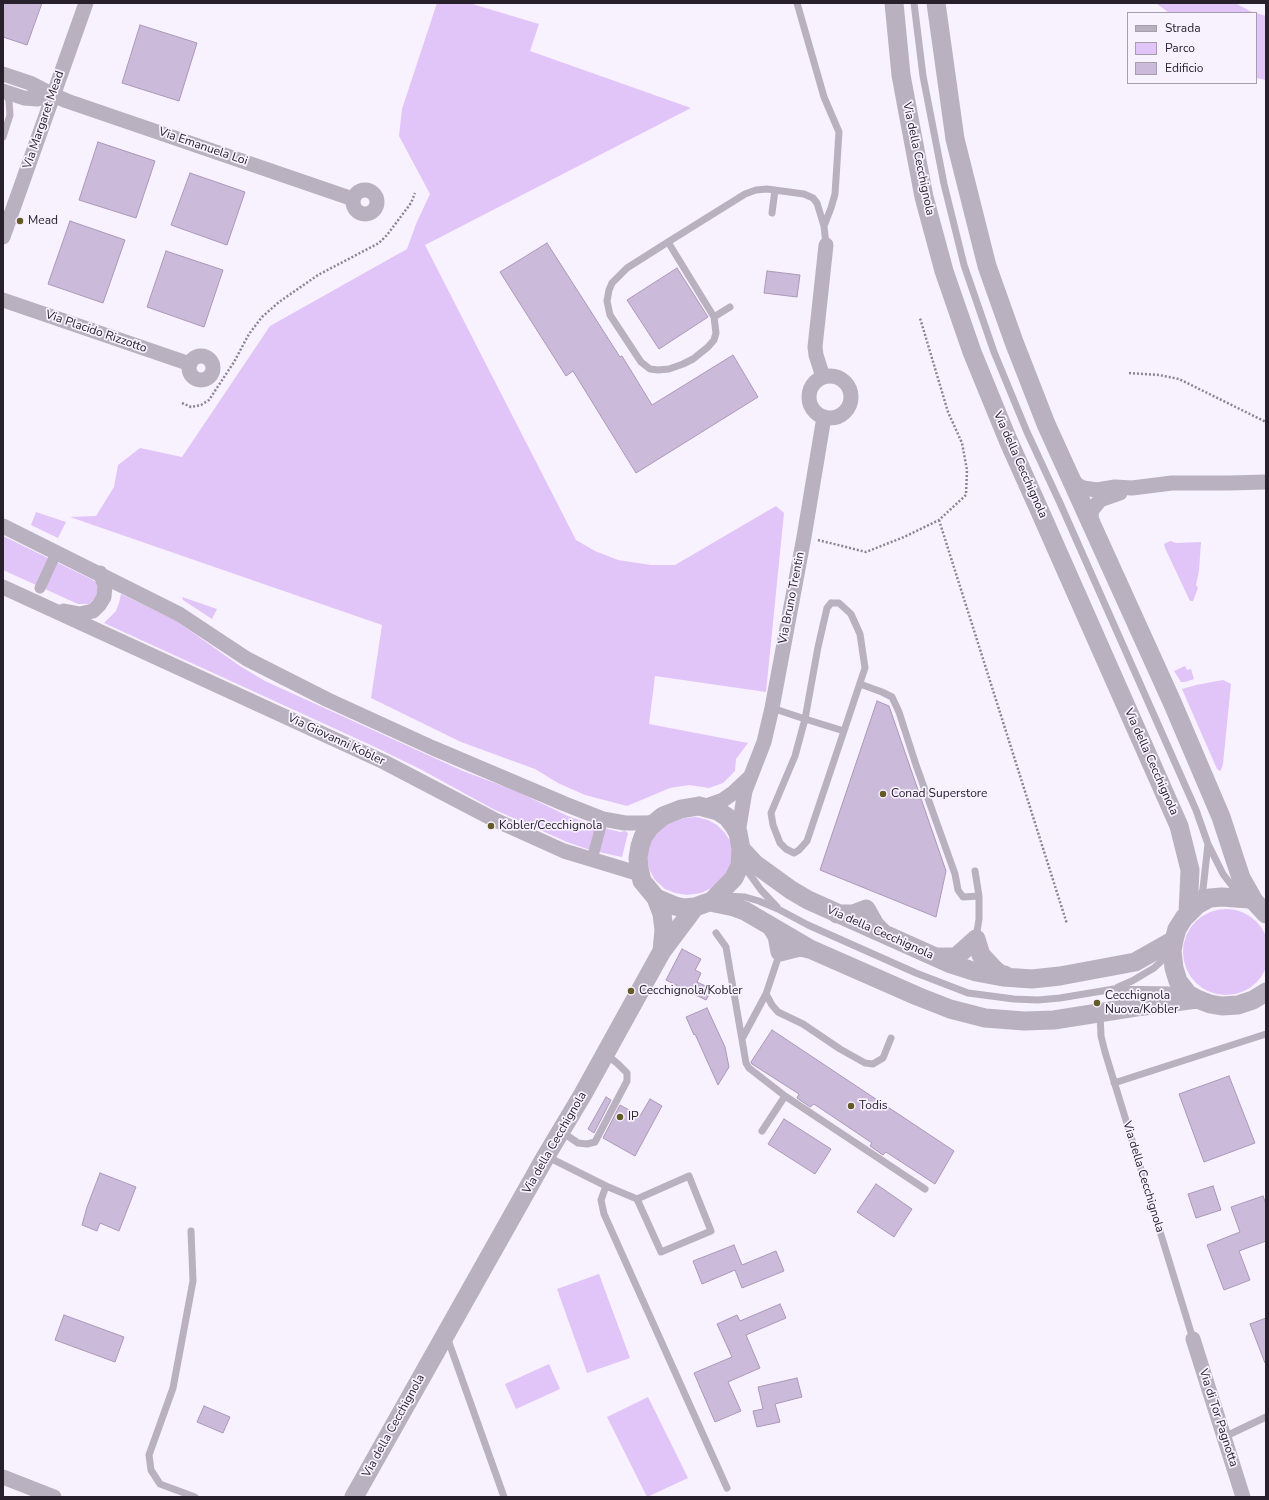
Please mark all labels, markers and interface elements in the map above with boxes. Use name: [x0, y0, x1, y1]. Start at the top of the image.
legend: [1127, 12, 1257, 84]
text: Strada: [1165, 20, 1201, 36]
text: Parco: [1165, 40, 1195, 56]
text: Edificio: [1165, 60, 1203, 76]
street label: Via Margaret Mead: [20, 69, 68, 171]
street label: Via della Cecchignola: [899, 101, 937, 217]
street label: Via Emanuela Loi: [157, 125, 249, 169]
place label: Mead: [28, 214, 58, 228]
marker: Mead: [15, 216, 25, 226]
street label: Via Placido Rizzotto: [43, 308, 149, 356]
street label: Via della Cecchignola: [990, 409, 1050, 521]
street label: Via Bruno Trentin: [776, 551, 808, 645]
street label: Via della Cecchignola: [1121, 706, 1181, 818]
street label: Via Giovanni Kobler: [285, 711, 387, 769]
place label: Conad Superstore: [891, 787, 987, 801]
marker: Conad Superstore: [878, 789, 888, 799]
place label: Kobler/Cecchignola: [499, 819, 602, 833]
marker: Kobler/Cecchignola: [486, 821, 496, 831]
street label: Via della Cecchignola: [824, 903, 936, 963]
place label: Cecchignola/Kobler: [639, 984, 743, 998]
marker: Cecchignola/Kobler: [626, 986, 636, 996]
place label: Cecchignola Nuova/Kobler: [1105, 989, 1178, 1017]
marker: Cecchignola Nuova/Kobler: [1092, 998, 1102, 1008]
street label: Via della Cecchignola: [520, 1089, 590, 1197]
place label: Todis: [859, 1099, 888, 1113]
marker: Todis: [846, 1101, 856, 1111]
place label: IP: [628, 1110, 639, 1124]
marker: IP: [615, 1112, 625, 1122]
street label: Via della Cecchignola: [1119, 1120, 1167, 1234]
street label: Via di Tor Pagnotta: [1195, 1367, 1241, 1469]
street label: Via della Cecchignola: [360, 1372, 428, 1480]

